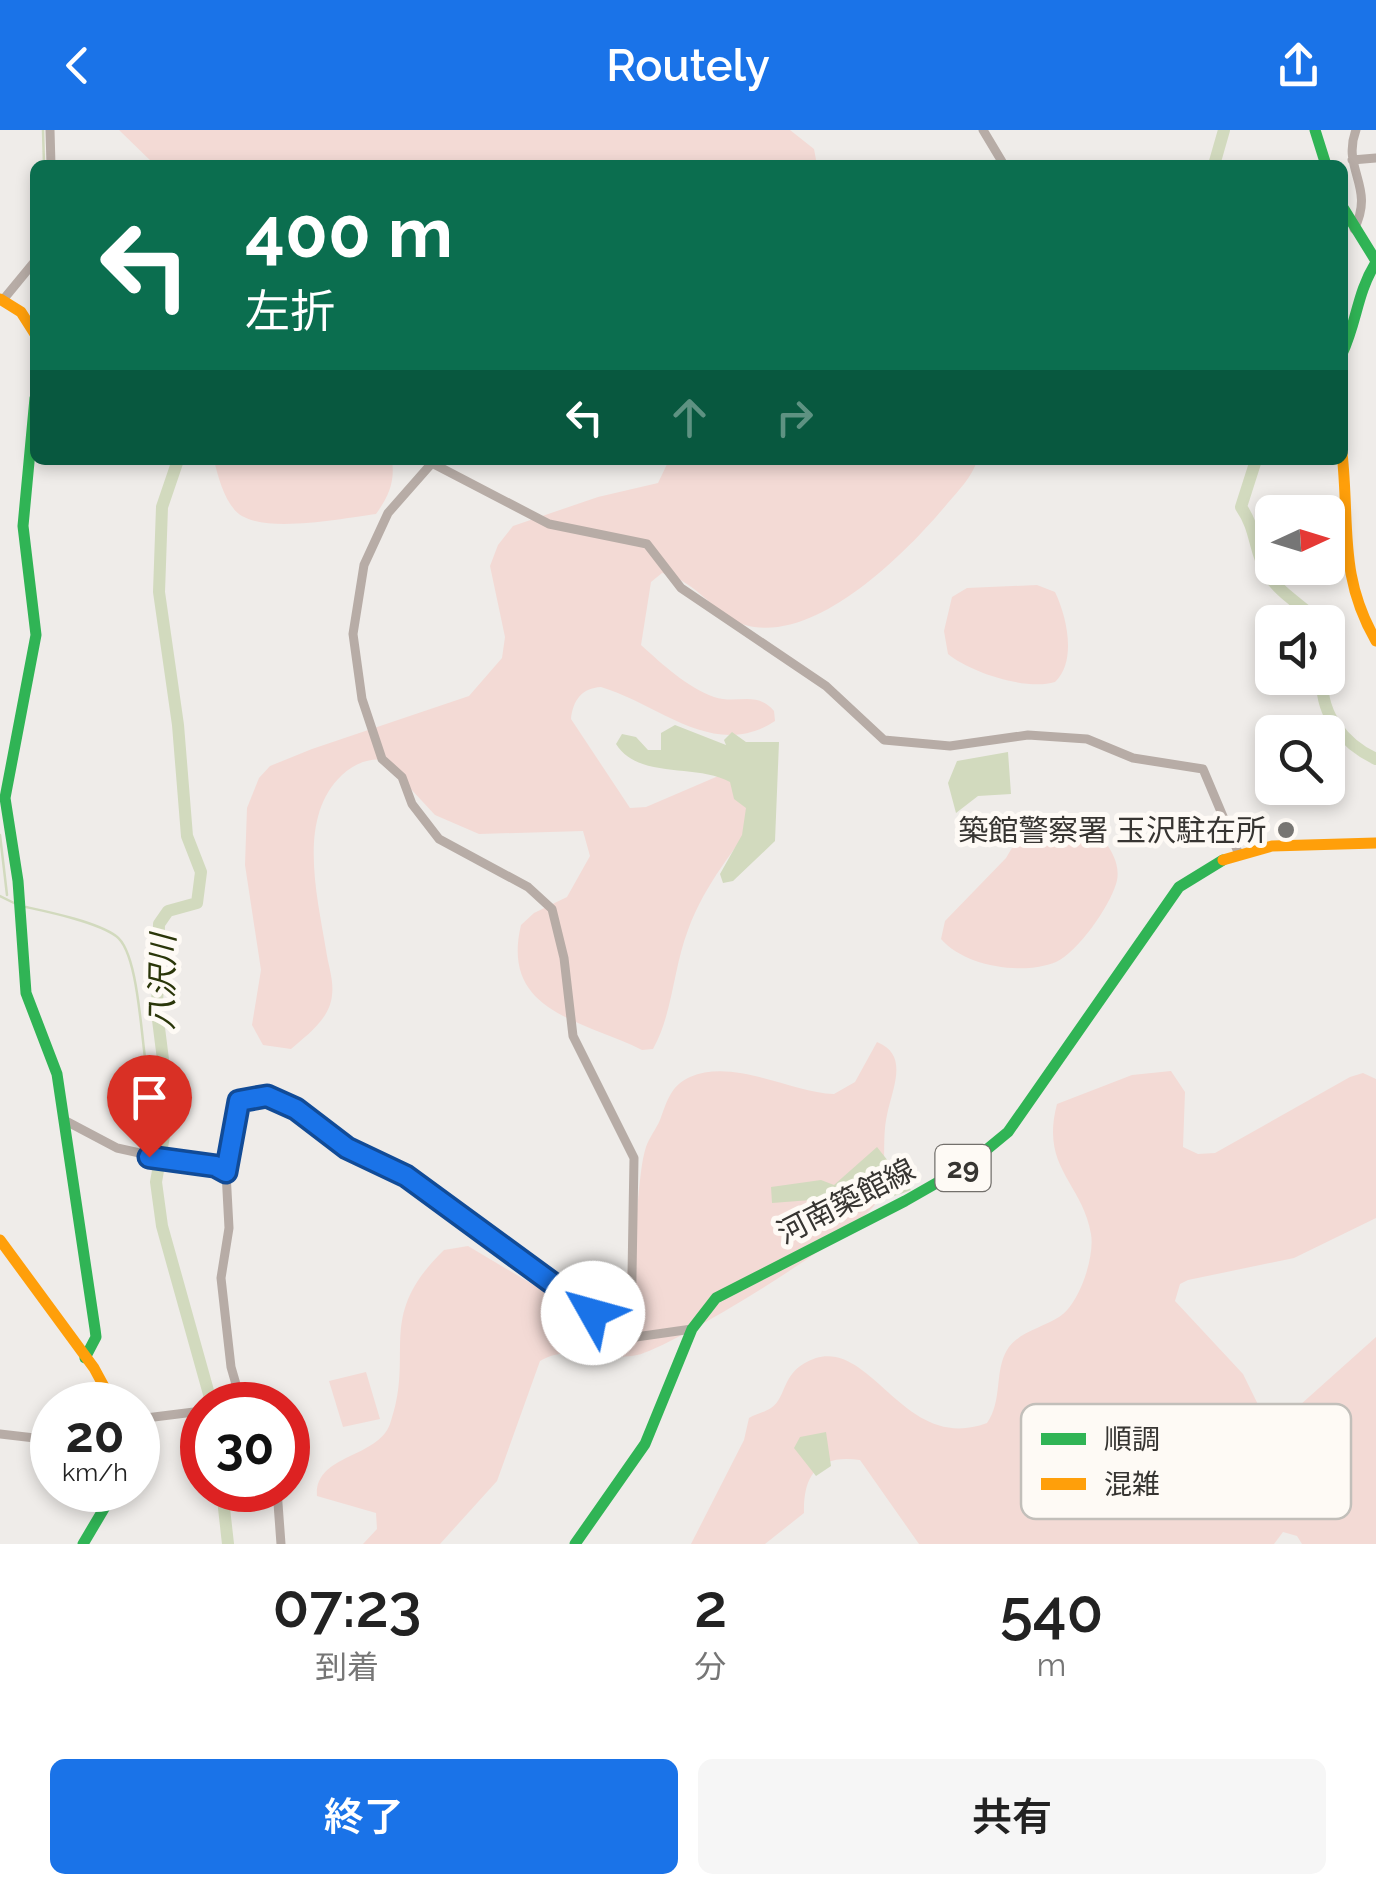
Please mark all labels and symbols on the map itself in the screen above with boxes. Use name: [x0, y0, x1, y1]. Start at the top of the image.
north arrow: [1255, 495, 1345, 585]
place label: 築館警察署 玉沢駐在所: [958, 813, 1266, 848]
marker: 築館警察署 玉沢駐在所: [1275, 819, 1297, 841]
water label: 八沢川: [143, 931, 181, 1030]
pin: [107, 1055, 192, 1158]
road number: 29: [936, 1145, 990, 1191]
street label: 河南築館線: [771, 1151, 921, 1251]
position arrow: [541, 1261, 645, 1365]
speed limit sign: 30: [180, 1382, 310, 1512]
legend: [1021, 1404, 1351, 1519]
text: 順調: [1104, 1423, 1160, 1456]
text: 混雑: [1104, 1468, 1160, 1501]

